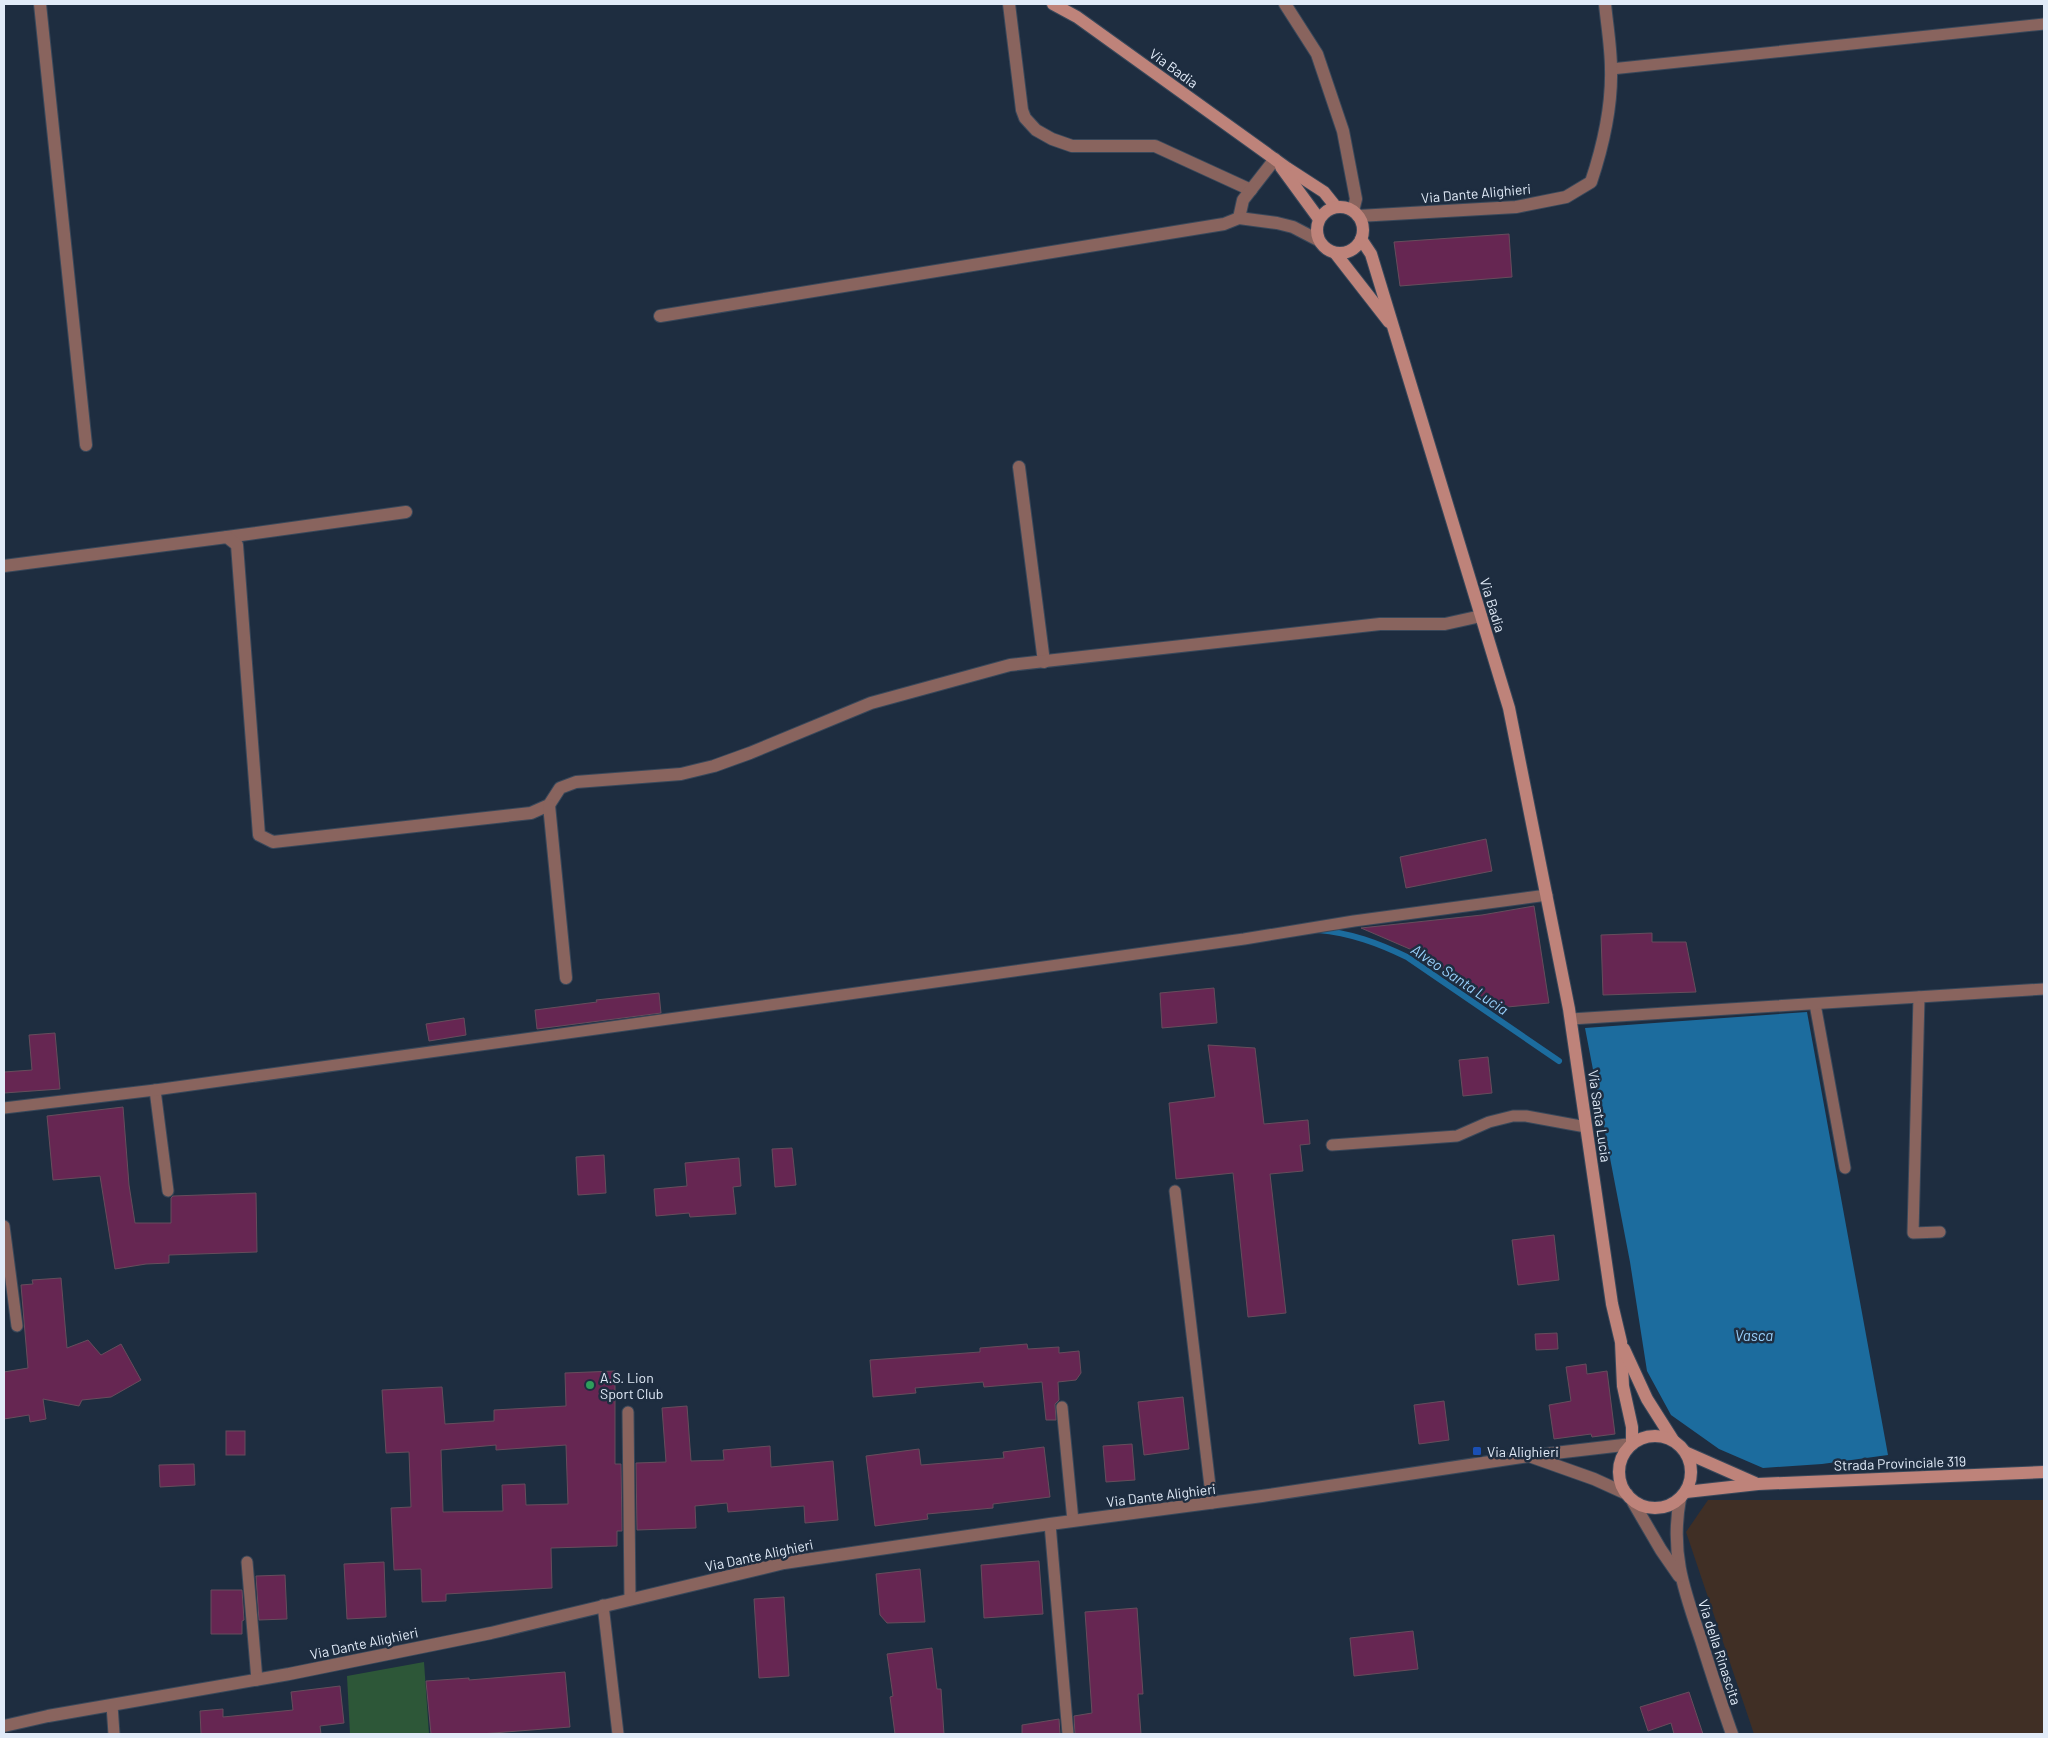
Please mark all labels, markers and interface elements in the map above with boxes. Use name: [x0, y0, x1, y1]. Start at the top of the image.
street label: Via Badia: [1146, 45, 1202, 91]
street label: Via Dante Alighieri: [1420, 180, 1532, 206]
street label: Via Badia: [1477, 576, 1509, 634]
water label: Alveo Santa Lucia: [1408, 940, 1512, 1018]
street label: Via Santa Lucia: [1585, 1069, 1615, 1163]
water label: Vasca: [1735, 1326, 1773, 1344]
place label: A.S. Lion Sport Club: [600, 1369, 664, 1402]
marker: A.S. Lion Sport Club: [584, 1379, 596, 1391]
place label: Via Alighieri: [1487, 1443, 1559, 1460]
marker: Via Alighieri: [1471, 1445, 1483, 1457]
street label: Strada Provinciale 319: [1834, 1452, 1966, 1474]
street label: Via Dante Alighieri: [1105, 1480, 1217, 1510]
street label: Via Dante Alighieri: [703, 1535, 815, 1575]
street label: Via della Rinascita: [1695, 1597, 1745, 1707]
street label: Via Dante Alighieri: [308, 1623, 420, 1663]

